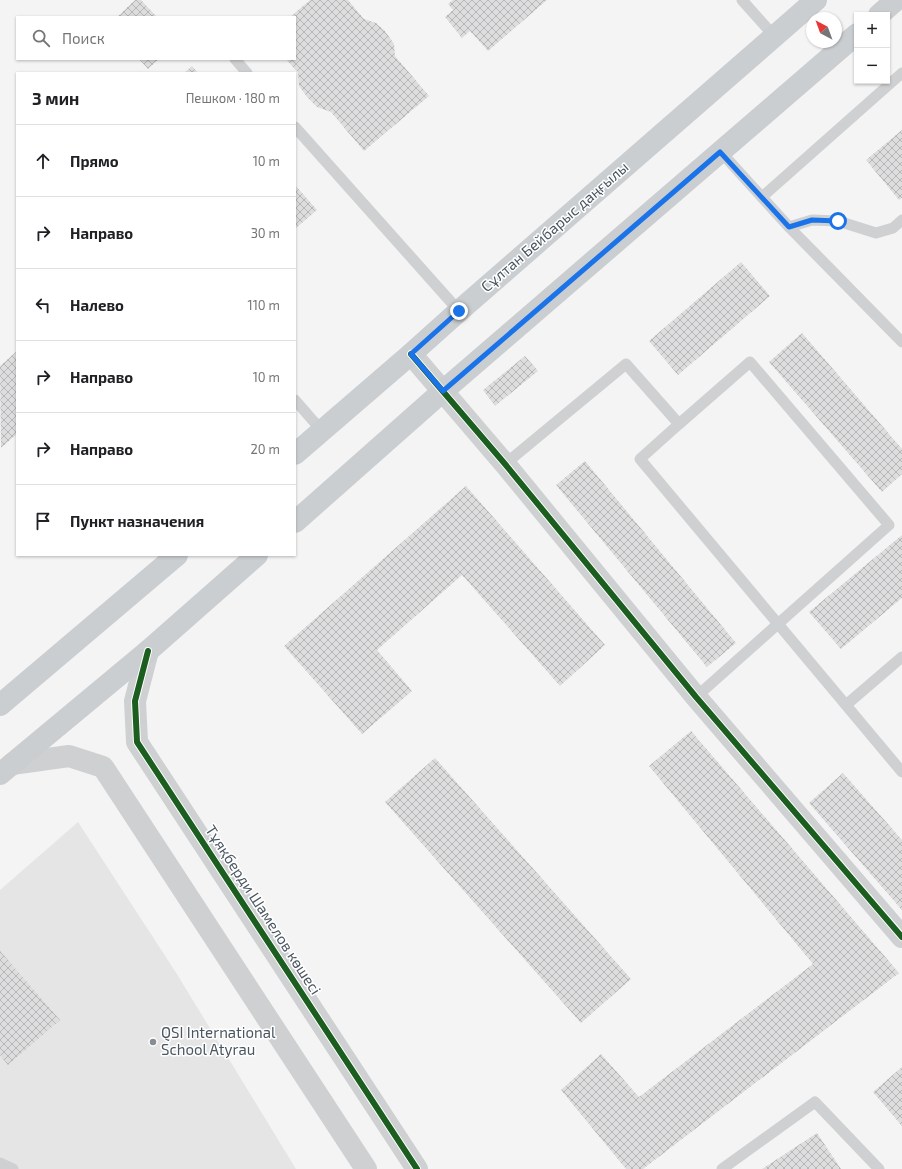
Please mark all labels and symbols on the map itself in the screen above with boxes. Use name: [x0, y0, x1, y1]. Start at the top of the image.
north arrow: [806, 12, 842, 48]
street label: Сұлтан Бейбарыс даңғылы: [477, 157, 632, 295]
route start: [829, 212, 847, 230]
route end: [450, 302, 468, 320]
street label: Тұяқберди Шамелов көшесі: [202, 821, 325, 998]
place label: QSI International School Atyrau: [161, 1023, 276, 1058]
marker: QSI International School Atyrau: [148, 1037, 158, 1047]

